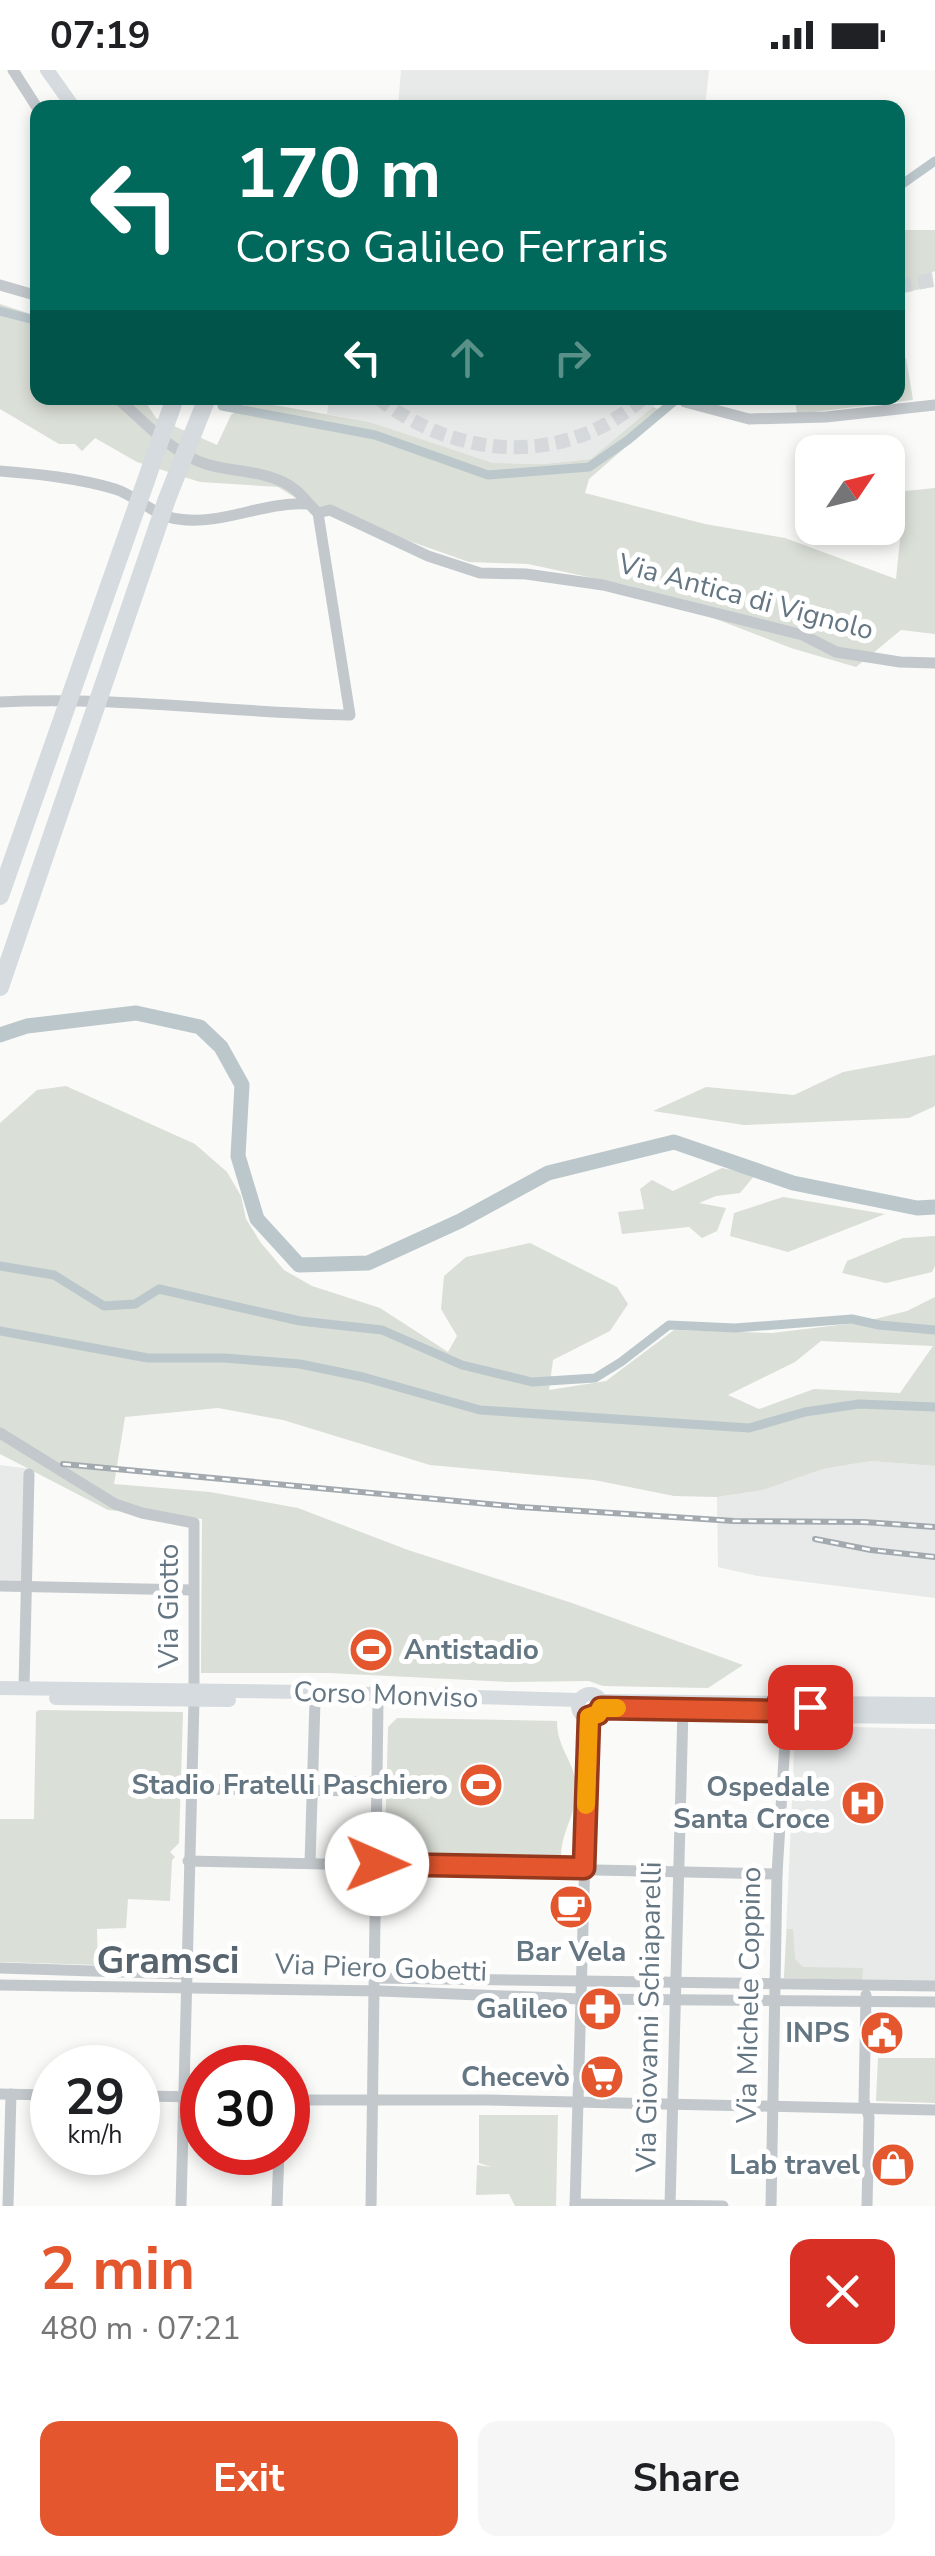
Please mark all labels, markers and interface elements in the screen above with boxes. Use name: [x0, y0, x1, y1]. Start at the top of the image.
text: 07:19: [50, 10, 151, 61]
text: 170 m: [235, 126, 441, 222]
icon: left: [70, 140, 200, 270]
text: Corso Galileo Ferraris: [235, 217, 669, 278]
icon: left: [335, 330, 390, 385]
icon: ahead: [440, 330, 495, 385]
icon: right: [545, 330, 600, 385]
north arrow: [795, 435, 905, 545]
map controls: [795, 435, 905, 545]
street label: Via Antica di Vignolo: [613, 544, 878, 649]
street label: Via Giotto: [150, 1544, 188, 1669]
sports icon: Antistadio: [348, 1627, 394, 1673]
place label: Antistadio: [404, 1631, 539, 1669]
pin: [768, 1665, 853, 1750]
street label: Corso Monviso: [293, 1673, 479, 1717]
icon: arrive: [783, 1680, 838, 1735]
sports icon: Stadio Fratelli Paschiero: [458, 1762, 504, 1808]
place label: Stadio Fratelli Paschiero: [131, 1766, 448, 1804]
place label: Ospedale Santa Croce: [673, 1768, 830, 1838]
hospital icon: Ospedale Santa Croce: [840, 1780, 886, 1826]
position arrow: [325, 1812, 429, 1916]
street label: Via Giovanni Schiaparelli: [627, 1861, 671, 2174]
street label: Via Michele Coppino: [728, 1867, 770, 2124]
cafe icon: Bar Vela: [548, 1884, 594, 1930]
place label: Bar Vela: [516, 1933, 626, 1971]
district label: Gramsci: [97, 1935, 239, 1986]
street label: Via Piero Gobetti: [273, 1945, 488, 1991]
pharmacy icon: Galileo: [577, 1986, 623, 2032]
place label: Galileo: [476, 1990, 568, 2028]
public building icon: INPS: [859, 2010, 905, 2056]
place label: INPS: [785, 2014, 850, 2052]
speed limit sign: 30: [180, 2045, 310, 2175]
supermarket icon: Checevò: [579, 2054, 625, 2100]
place label: Checevò: [461, 2058, 570, 2096]
text: 29: [65, 2063, 125, 2132]
text: km/h: [67, 2118, 123, 2152]
shop icon: Lab travel: [870, 2142, 916, 2188]
place label: Lab travel: [729, 2146, 860, 2184]
text: 2 min: [40, 2228, 195, 2310]
button: close: [790, 2239, 895, 2344]
text: 480 m · 07:21: [40, 2307, 241, 2350]
button: Exit: [40, 2421, 458, 2536]
button: Share: [478, 2421, 895, 2536]

